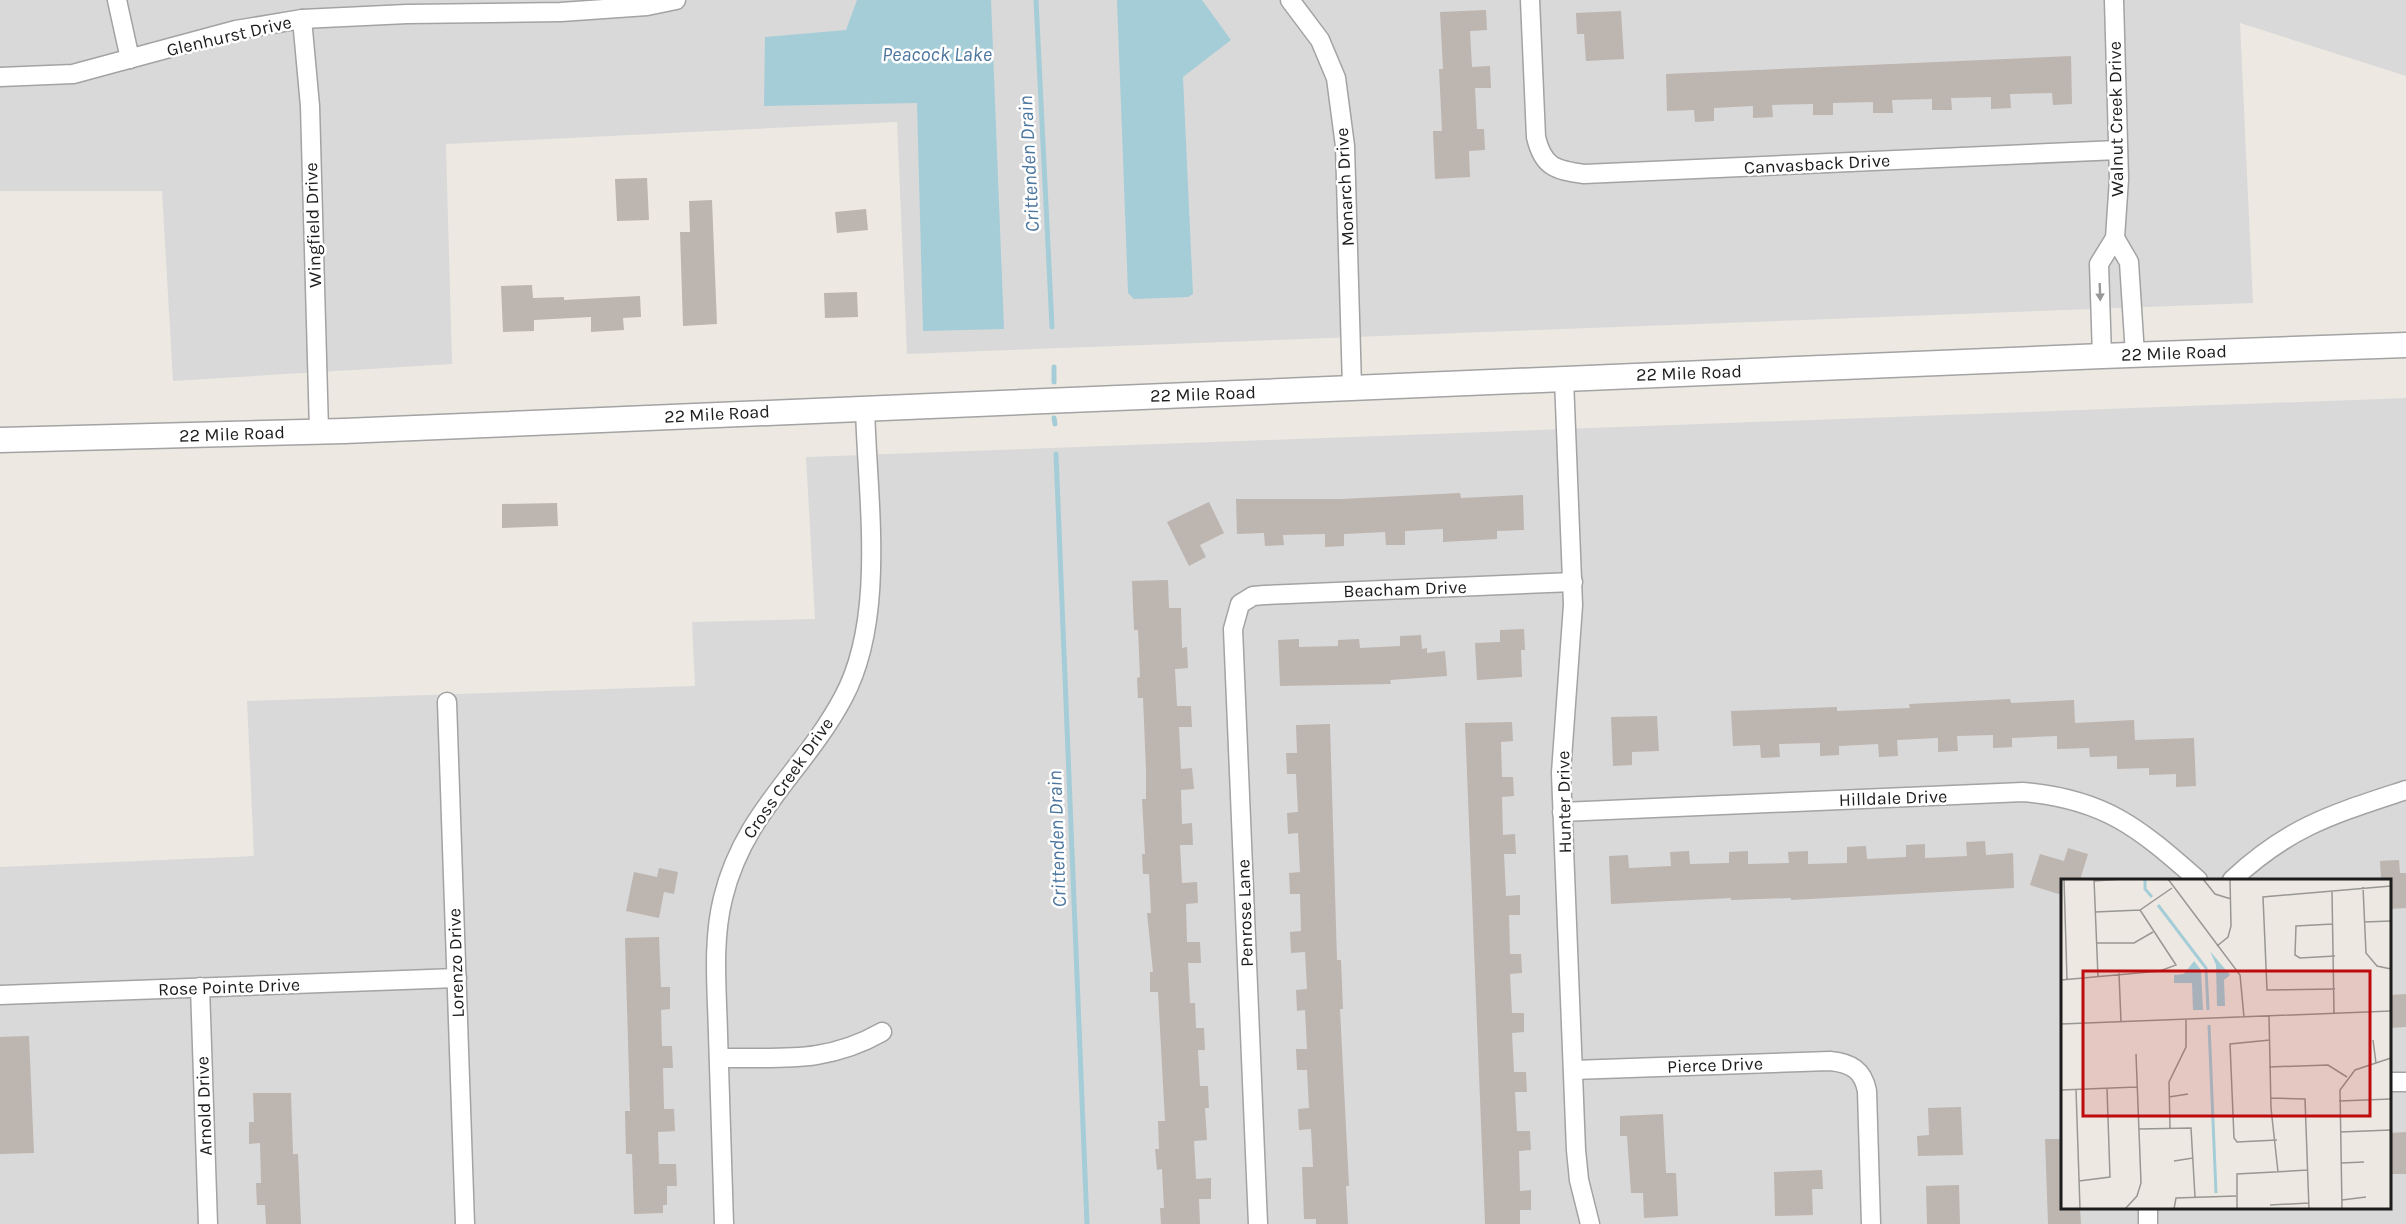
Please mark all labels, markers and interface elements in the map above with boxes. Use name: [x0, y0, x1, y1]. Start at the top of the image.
street label: Glenhurst Drive: [164, 11, 294, 61]
street label: Walnut Creek Drive: [2104, 41, 2128, 197]
water label: Peacock Lake: [882, 43, 992, 66]
water label: Crittenden Drain: [1014, 95, 1044, 233]
street label: Monarch Drive: [1331, 127, 1359, 247]
street label: Canvasback Drive: [1743, 149, 1891, 179]
street label: Wingfield Drive: [300, 162, 326, 288]
one-way arrow: [2095, 282, 2104, 301]
street label: 22 Mile Road: [2121, 340, 2227, 366]
street label: 22 Mile Road: [1636, 360, 1742, 386]
street label: 22 Mile Road: [1150, 381, 1256, 407]
street label: 22 Mile Road: [664, 400, 770, 428]
street label: 22 Mile Road: [179, 421, 285, 447]
street label: Beacham Drive: [1343, 576, 1467, 602]
street label: Cross Creek Drive: [738, 713, 838, 843]
street label: Hunter Drive: [1552, 750, 1576, 854]
water label: Crittenden Drain: [1043, 770, 1071, 908]
street label: Hilldale Drive: [1838, 785, 1948, 811]
street label: Penrose Lane: [1232, 859, 1258, 967]
inset map: [2061, 879, 2391, 1209]
street label: Lorenzo Drive: [443, 908, 469, 1018]
street label: Rose Pointe Drive: [158, 974, 300, 1000]
street label: Pierce Drive: [1667, 1052, 1763, 1078]
street label: Arnold Drive: [191, 1056, 217, 1156]

